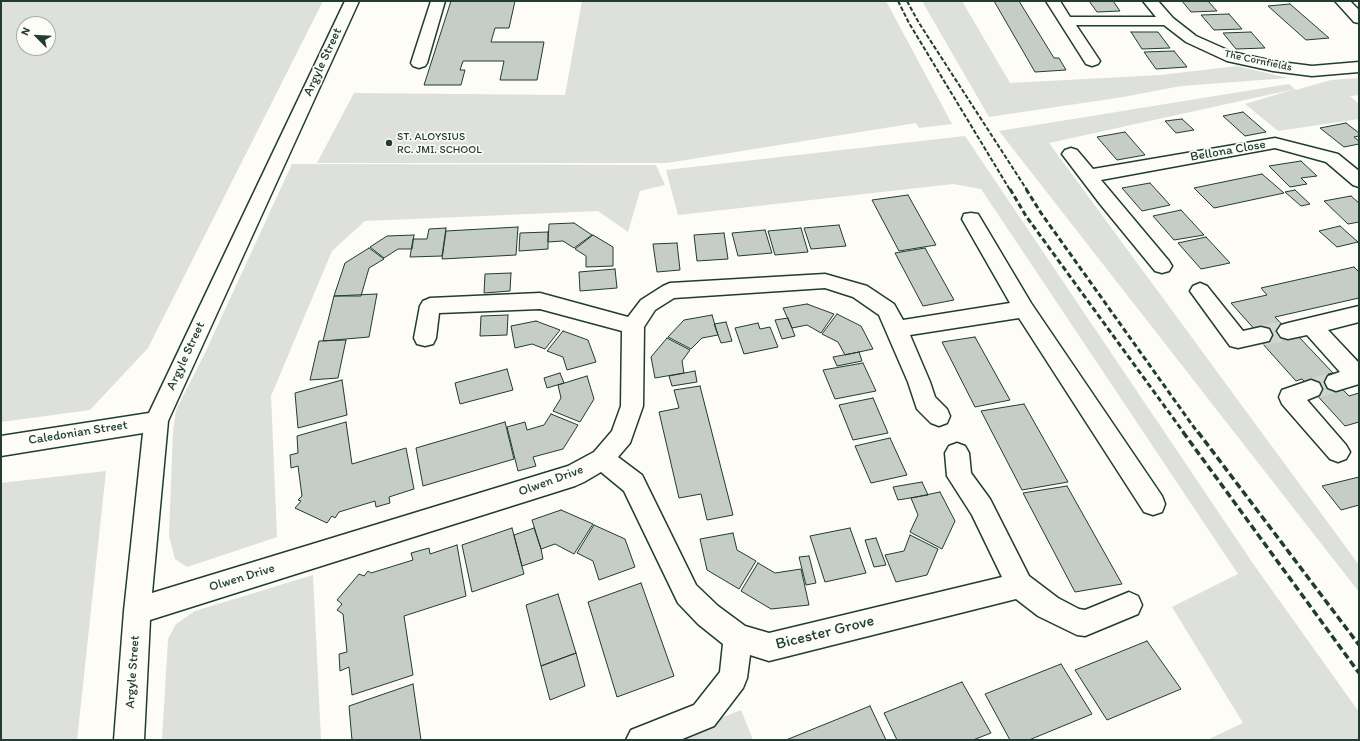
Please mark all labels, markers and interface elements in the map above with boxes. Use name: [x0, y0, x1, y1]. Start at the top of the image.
north arrow: [16, 16, 56, 56]
text: N: [18, 25, 33, 37]
street label: Argyle Street: [300, 25, 346, 99]
street label: The Cornfields: [1223, 47, 1293, 75]
place label: ST. ALOYSIUS RC. JMI. SCHOOL: [397, 130, 482, 156]
street label: Bellona Close: [1189, 137, 1267, 165]
marker: ST. ALOYSIUS RC. JMI. SCHOOL: [384, 138, 394, 148]
street label: Argyle Street: [163, 319, 209, 393]
street label: Caledonian Street: [27, 417, 129, 449]
street label: Olwen Drive: [517, 462, 585, 500]
street label: Olwen Drive: [207, 561, 277, 595]
street label: Bicester Grove: [774, 611, 876, 655]
street label: Argyle Street: [123, 635, 143, 709]

